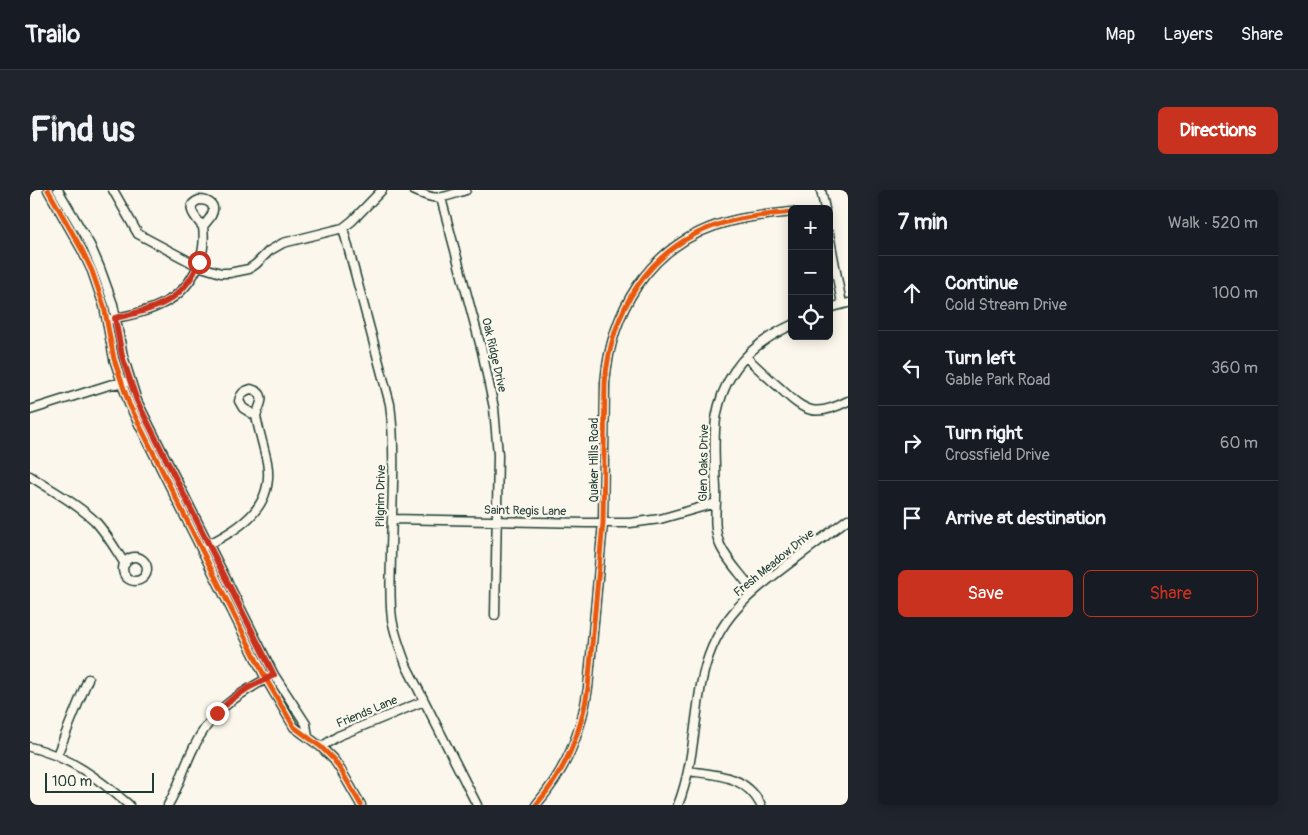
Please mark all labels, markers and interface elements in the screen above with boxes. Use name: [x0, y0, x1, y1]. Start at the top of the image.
text: Trailo: [25, 20, 80, 49]
text: Map: [1106, 23, 1135, 46]
text: Layers: [1163, 23, 1213, 46]
text: Share: [1241, 23, 1283, 46]
button: Directions: [1158, 107, 1278, 154]
text: Find us: [30, 108, 135, 152]
map controls: [788, 205, 833, 340]
button: +: [788, 205, 833, 250]
text: 7 min: [898, 209, 948, 236]
text: Walk · 520 m: [1168, 213, 1258, 233]
button: −: [788, 250, 833, 295]
route start: [188, 251, 211, 274]
text: Continue: [945, 271, 1018, 295]
icon: ahead: [898, 279, 926, 307]
text: 100 m: [1212, 283, 1258, 303]
button: locate: [788, 295, 833, 340]
text: Cold Stream Drive: [945, 295, 1067, 315]
street label: Oak Ridge Drive: [478, 316, 510, 394]
text: Turn left: [945, 346, 1015, 370]
icon: left: [898, 354, 926, 382]
text: 360 m: [1211, 358, 1258, 378]
text: Gable Park Road: [945, 370, 1051, 390]
street label: Quaker Hills Road: [587, 417, 602, 503]
text: Turn right: [945, 421, 1023, 445]
street label: Glen Oaks Drive: [696, 424, 712, 502]
icon: right: [898, 429, 926, 457]
text: 60 m: [1220, 433, 1258, 453]
text: Crossfield Drive: [945, 445, 1050, 465]
street label: Pilgrim Drive: [373, 464, 389, 527]
street label: Saint Regis Lane: [484, 503, 566, 519]
icon: arrive: [898, 504, 926, 532]
text: Arrive at destination: [945, 506, 1106, 530]
street label: Fresh Meadow Drive: [731, 526, 817, 600]
button: Save: [898, 570, 1073, 617]
button: Share: [1083, 570, 1258, 617]
street label: Friends Lane: [334, 692, 400, 732]
route end: [206, 702, 229, 725]
scale bar: [45, 770, 154, 793]
text: 100 m: [52, 773, 92, 790]

